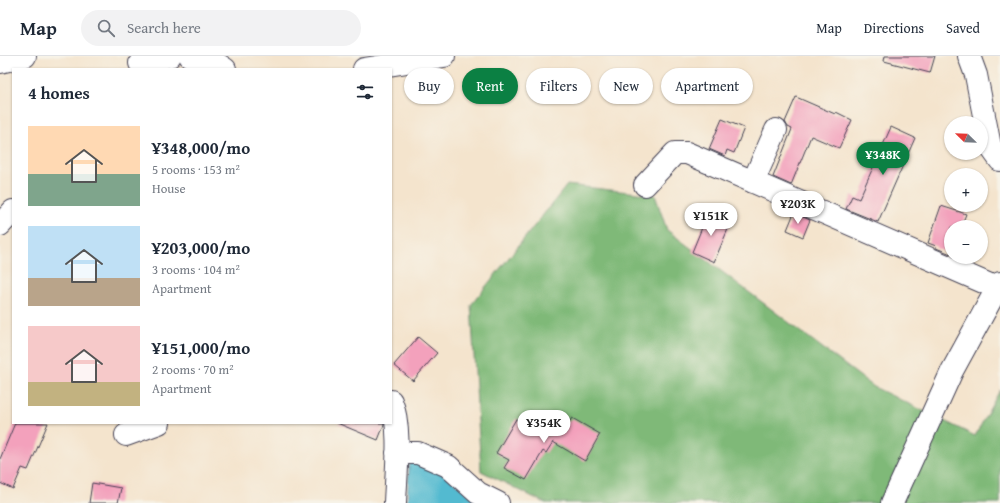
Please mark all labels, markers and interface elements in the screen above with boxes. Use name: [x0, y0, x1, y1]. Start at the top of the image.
search box: [81, 10, 361, 46]
text: Map: [20, 14, 57, 42]
icon: search: [95, 17, 117, 39]
text: Search here: [127, 17, 201, 38]
text: Map: [816, 18, 842, 38]
text: Directions: [864, 18, 924, 38]
text: Saved: [946, 18, 980, 38]
chip: Buy: [404, 68, 454, 104]
chip: Rent: [462, 68, 518, 104]
chip: Filters: [526, 68, 591, 104]
chip: New: [599, 68, 653, 104]
chip: Apartment: [661, 68, 753, 104]
text: 4 homes: [28, 80, 90, 105]
icon: filters: [354, 81, 376, 103]
north arrow: [944, 116, 988, 160]
map controls: [944, 116, 988, 264]
text: ¥348,000/mo: [152, 135, 250, 160]
icon: home: [60, 142, 108, 190]
pin: ¥348K: [855, 142, 911, 176]
text: ¥348K: [865, 145, 901, 164]
text: 5 rooms · 153 m²: [152, 160, 240, 179]
button: +: [944, 168, 988, 212]
text: House: [152, 179, 186, 198]
pin: ¥203K: [770, 191, 826, 225]
text: ¥203K: [780, 194, 816, 213]
pin: ¥151K: [683, 203, 739, 237]
text: ¥151K: [693, 206, 729, 225]
button: −: [944, 220, 988, 264]
text: ¥203,000/mo: [152, 235, 250, 260]
icon: home: [60, 242, 108, 290]
text: 3 rooms · 104 m²: [152, 260, 240, 279]
text: Apartment: [152, 279, 212, 298]
text: ¥151,000/mo: [152, 335, 250, 360]
icon: home: [60, 342, 108, 390]
text: 2 rooms · 70 m²: [152, 360, 234, 379]
text: Apartment: [152, 379, 212, 398]
pin: ¥354K: [516, 410, 572, 444]
text: ¥354K: [526, 413, 562, 432]

